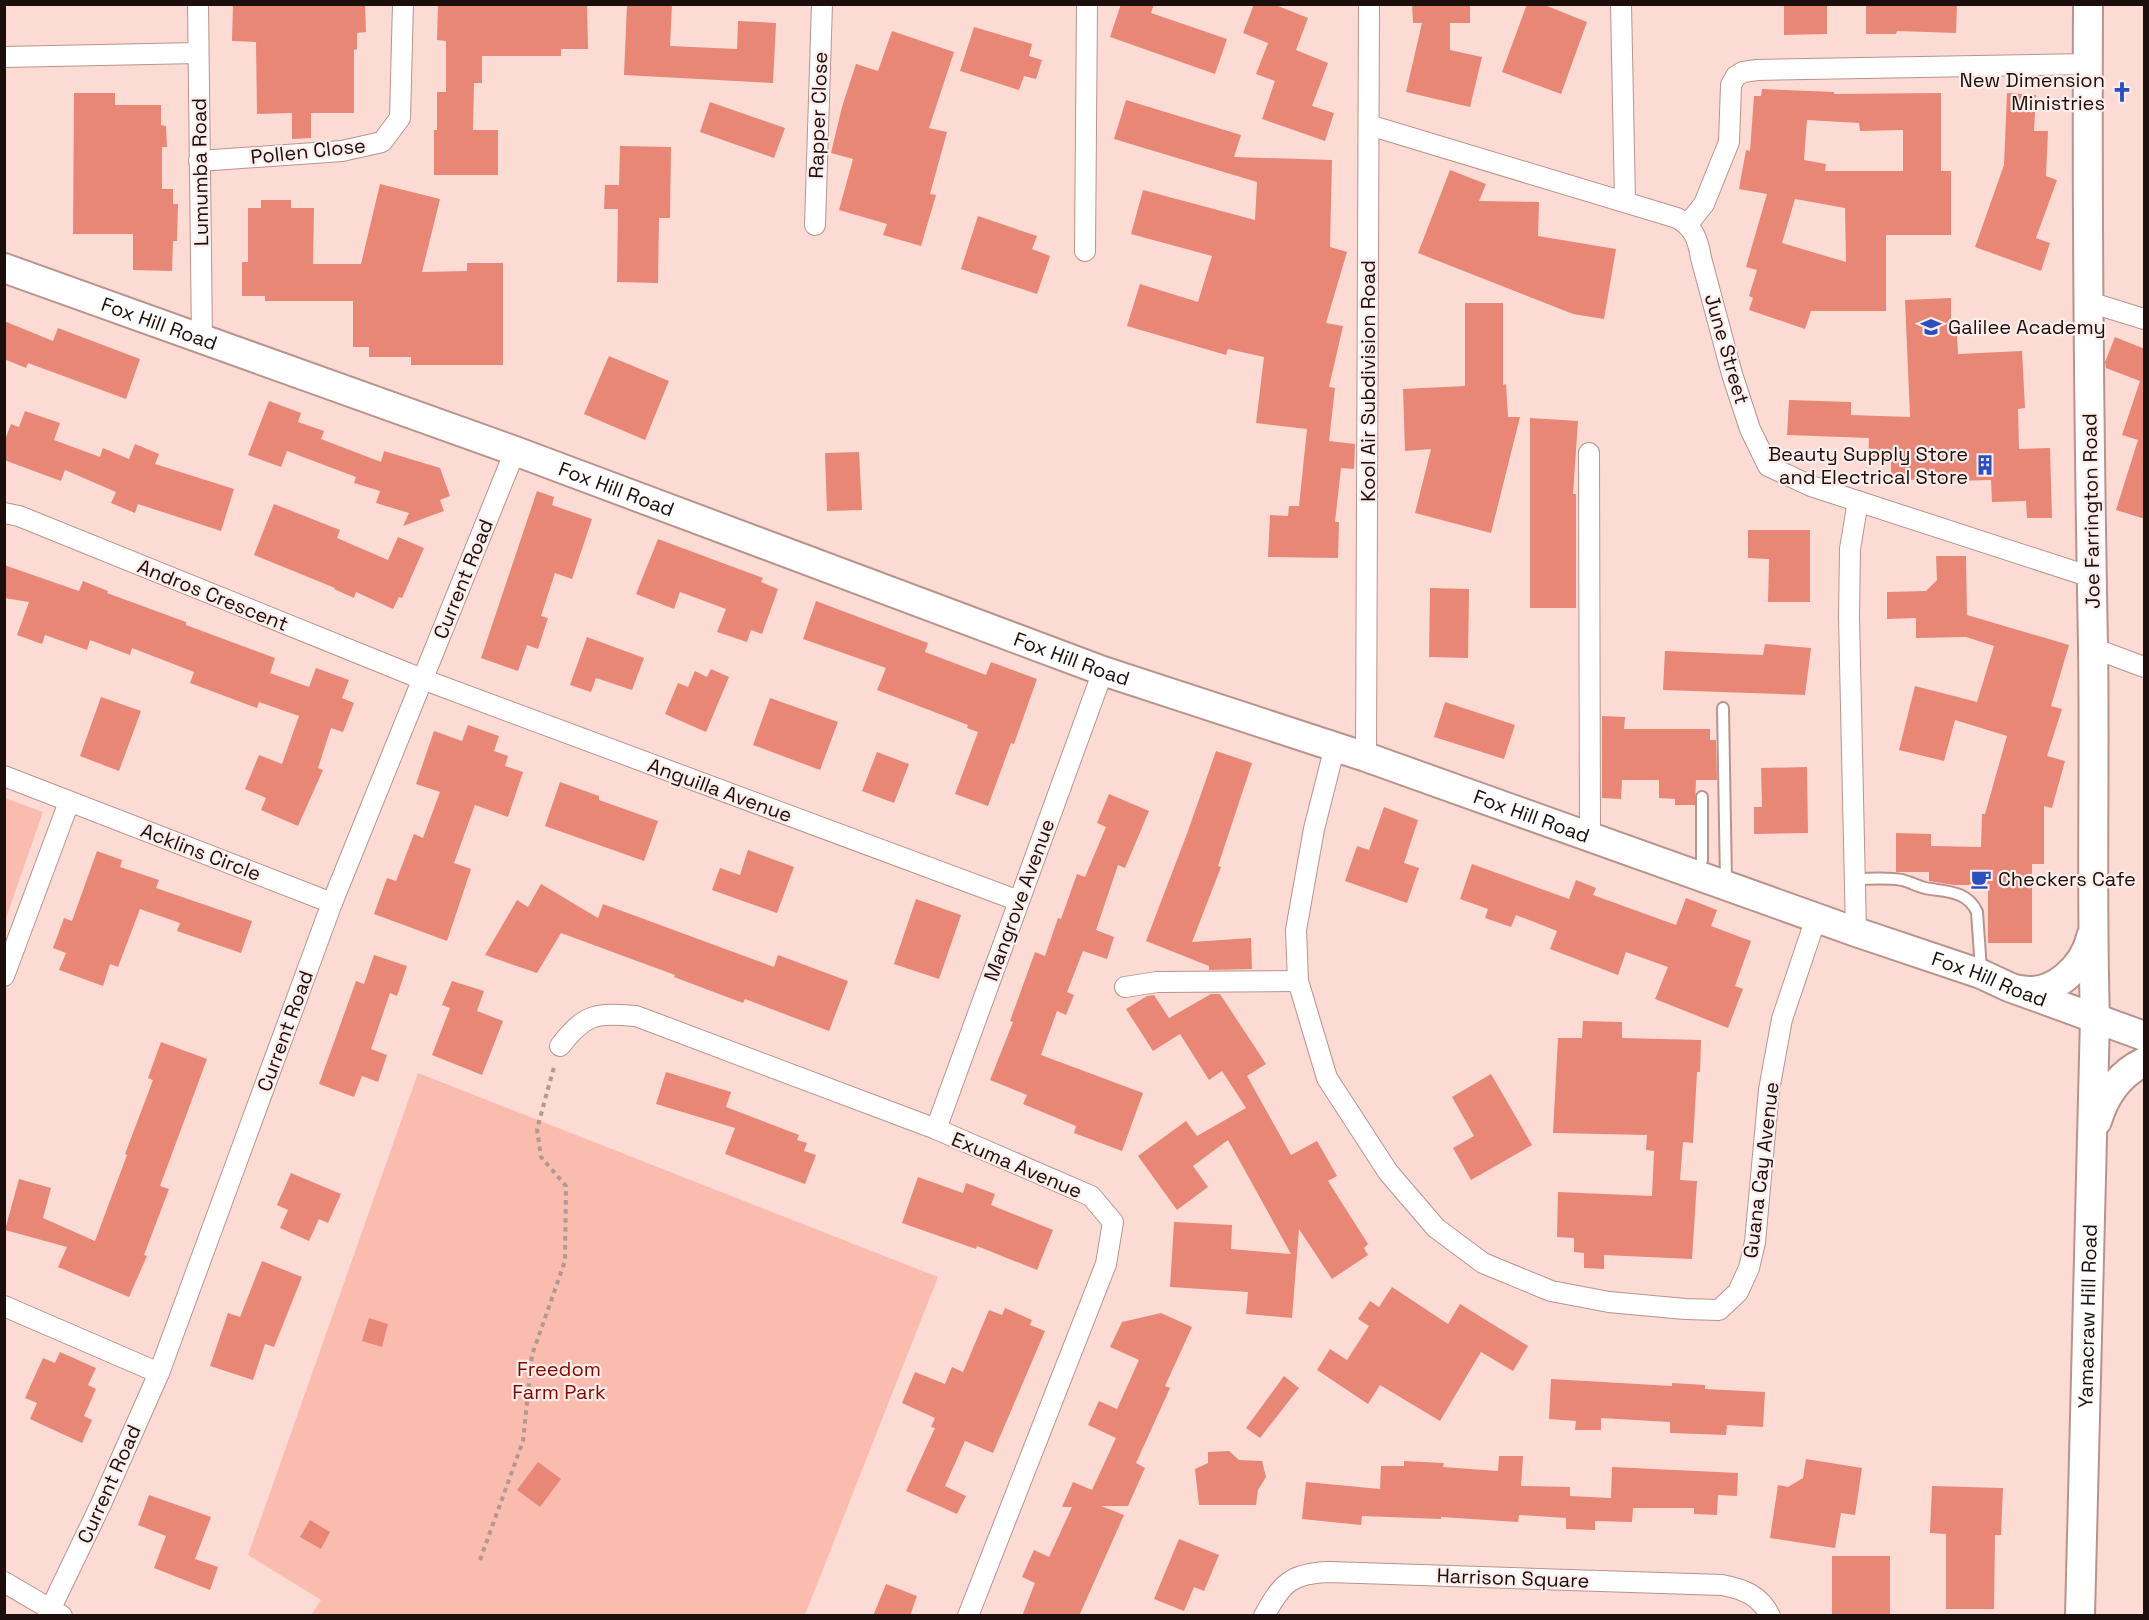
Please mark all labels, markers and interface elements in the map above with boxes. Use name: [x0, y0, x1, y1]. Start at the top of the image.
street label: Rapper Close: [803, 51, 833, 179]
place label: New Dimension Ministries: [1959, 67, 2105, 116]
church icon: New Dimension Ministries: [2110, 80, 2134, 104]
street label: Lumumba Road: [186, 98, 214, 246]
street label: Pollen Close: [249, 132, 367, 170]
street label: Kool Air Subdivision Road: [1355, 260, 1381, 502]
street label: Fox Hill Road: [98, 291, 221, 356]
street label: June Street: [1699, 291, 1755, 407]
place label: Galilee Academy: [1948, 314, 2106, 340]
school or university icon: Galilee Academy: [1919, 315, 1943, 339]
street label: Joe Farrington Road: [2076, 413, 2106, 609]
place label: Beauty Supply Store and Electrical Store: [1768, 441, 1968, 490]
building icon: Beauty Supply Store and Electrical Store: [1973, 453, 1997, 477]
street label: Fox Hill Road: [555, 455, 678, 522]
street label: Current Road: [427, 515, 499, 643]
street label: Andros Crescent: [134, 553, 292, 637]
street label: Fox Hill Road: [1010, 626, 1133, 692]
street label: Anguilla Avenue: [644, 752, 796, 828]
street label: Fox Hill Road: [1470, 783, 1593, 849]
street label: Mangrove Avenue: [978, 815, 1060, 985]
street label: Acklins Circle: [137, 817, 265, 887]
place label: Checkers Cafe: [1998, 866, 2136, 892]
cafe icon: Checkers Cafe: [1969, 867, 1993, 891]
street label: Fox Hill Road: [1928, 945, 2050, 1013]
street label: Current Road: [251, 967, 319, 1095]
street label: Guana Cay Avenue: [1737, 1080, 1785, 1260]
street label: Exuma Avenue: [948, 1126, 1086, 1204]
street label: Yamacraw Hill Road: [2072, 1224, 2103, 1409]
park label: Freedom Farm Park: [512, 1356, 606, 1405]
street label: Current Road: [71, 1421, 147, 1547]
street label: Harrison Square: [1436, 1562, 1590, 1594]

